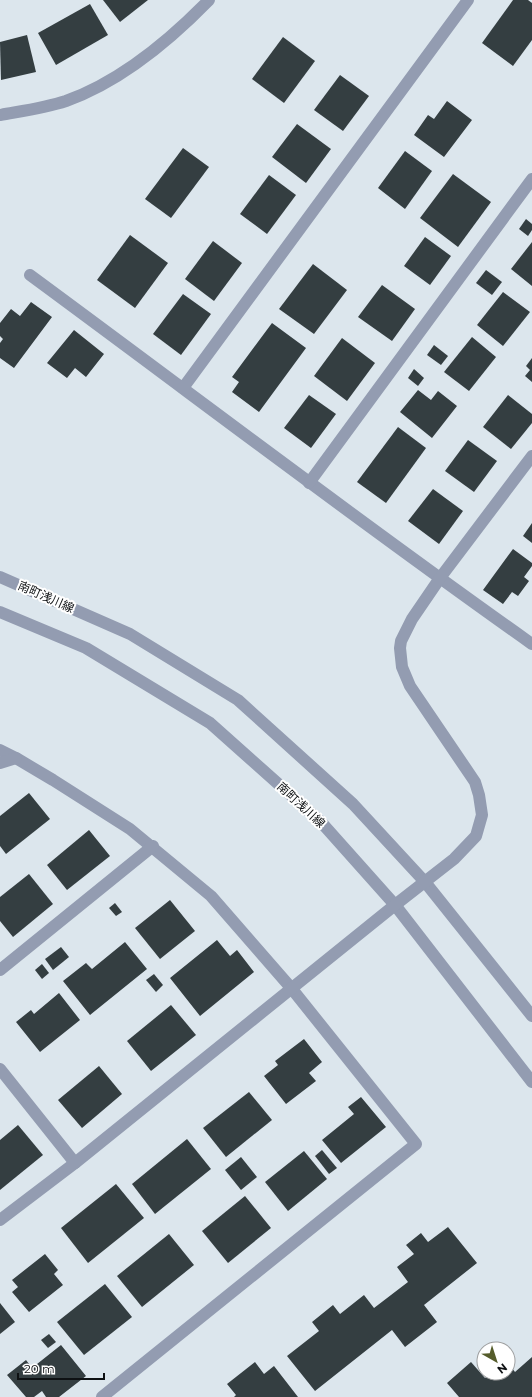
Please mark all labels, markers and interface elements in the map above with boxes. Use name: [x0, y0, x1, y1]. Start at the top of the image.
street label: 南町浅川線: [16, 577, 77, 616]
street label: 南町浅川線: [274, 779, 328, 831]
north arrow: [476, 1341, 516, 1381]
scale bar: [18, 1355, 104, 1381]
text: 20 m: [24, 1361, 55, 1376]
text: N: [494, 1361, 510, 1377]

